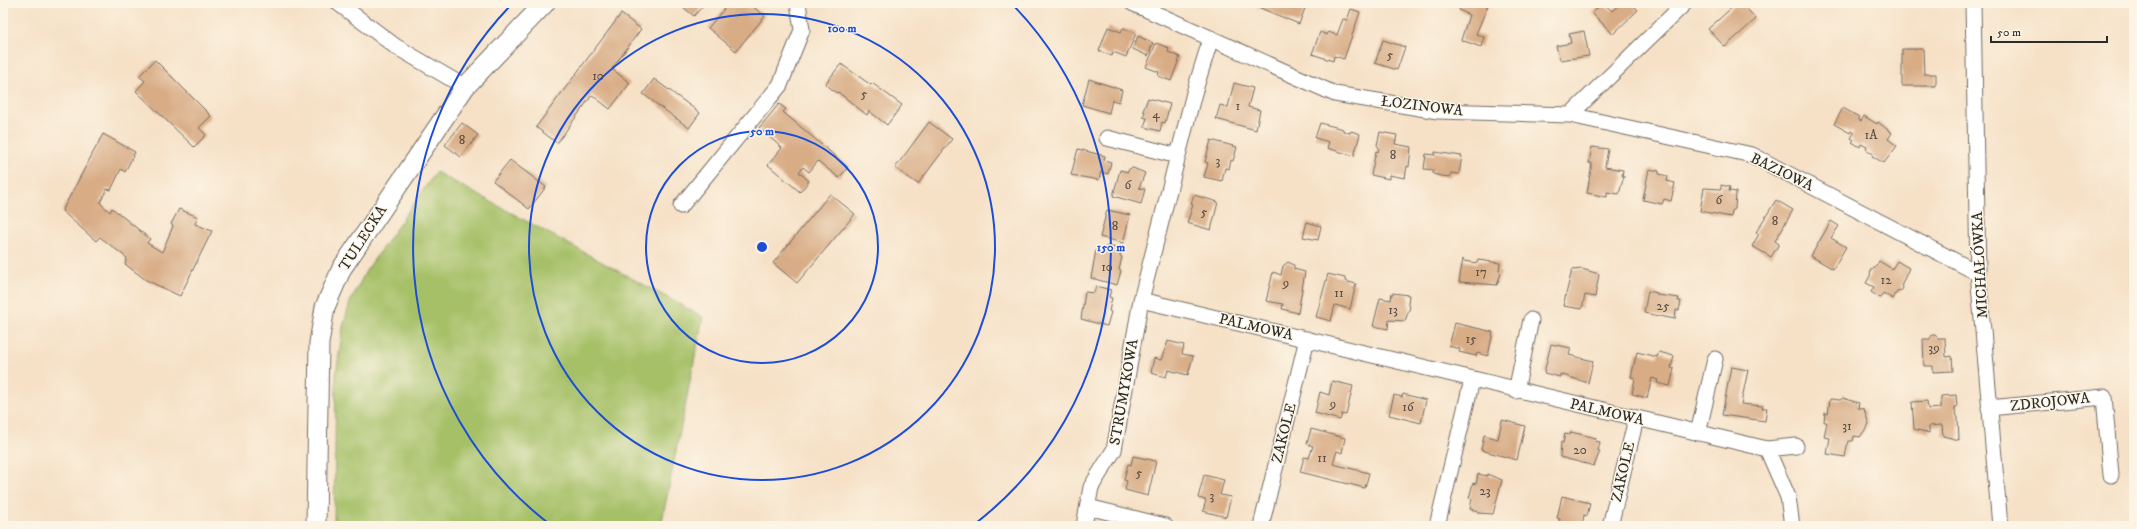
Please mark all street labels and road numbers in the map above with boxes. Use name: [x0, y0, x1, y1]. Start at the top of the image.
street label: ŁOZINOWA: [1380, 92, 1465, 121]
street label: BAZIOWA: [1747, 149, 1817, 196]
street label: TULECKA: [335, 201, 391, 274]
street label: MICHAŁÓWKA: [1968, 211, 1992, 319]
street label: PALMOWA: [1217, 309, 1295, 345]
street label: STRUMYKOWA: [1105, 337, 1143, 447]
street label: ZDROJOWA: [2009, 388, 2091, 416]
street label: PALMOWA: [1568, 394, 1646, 430]
street label: ZAKOLE: [1267, 401, 1301, 465]
street label: ZAKOLE: [1607, 440, 1639, 504]

